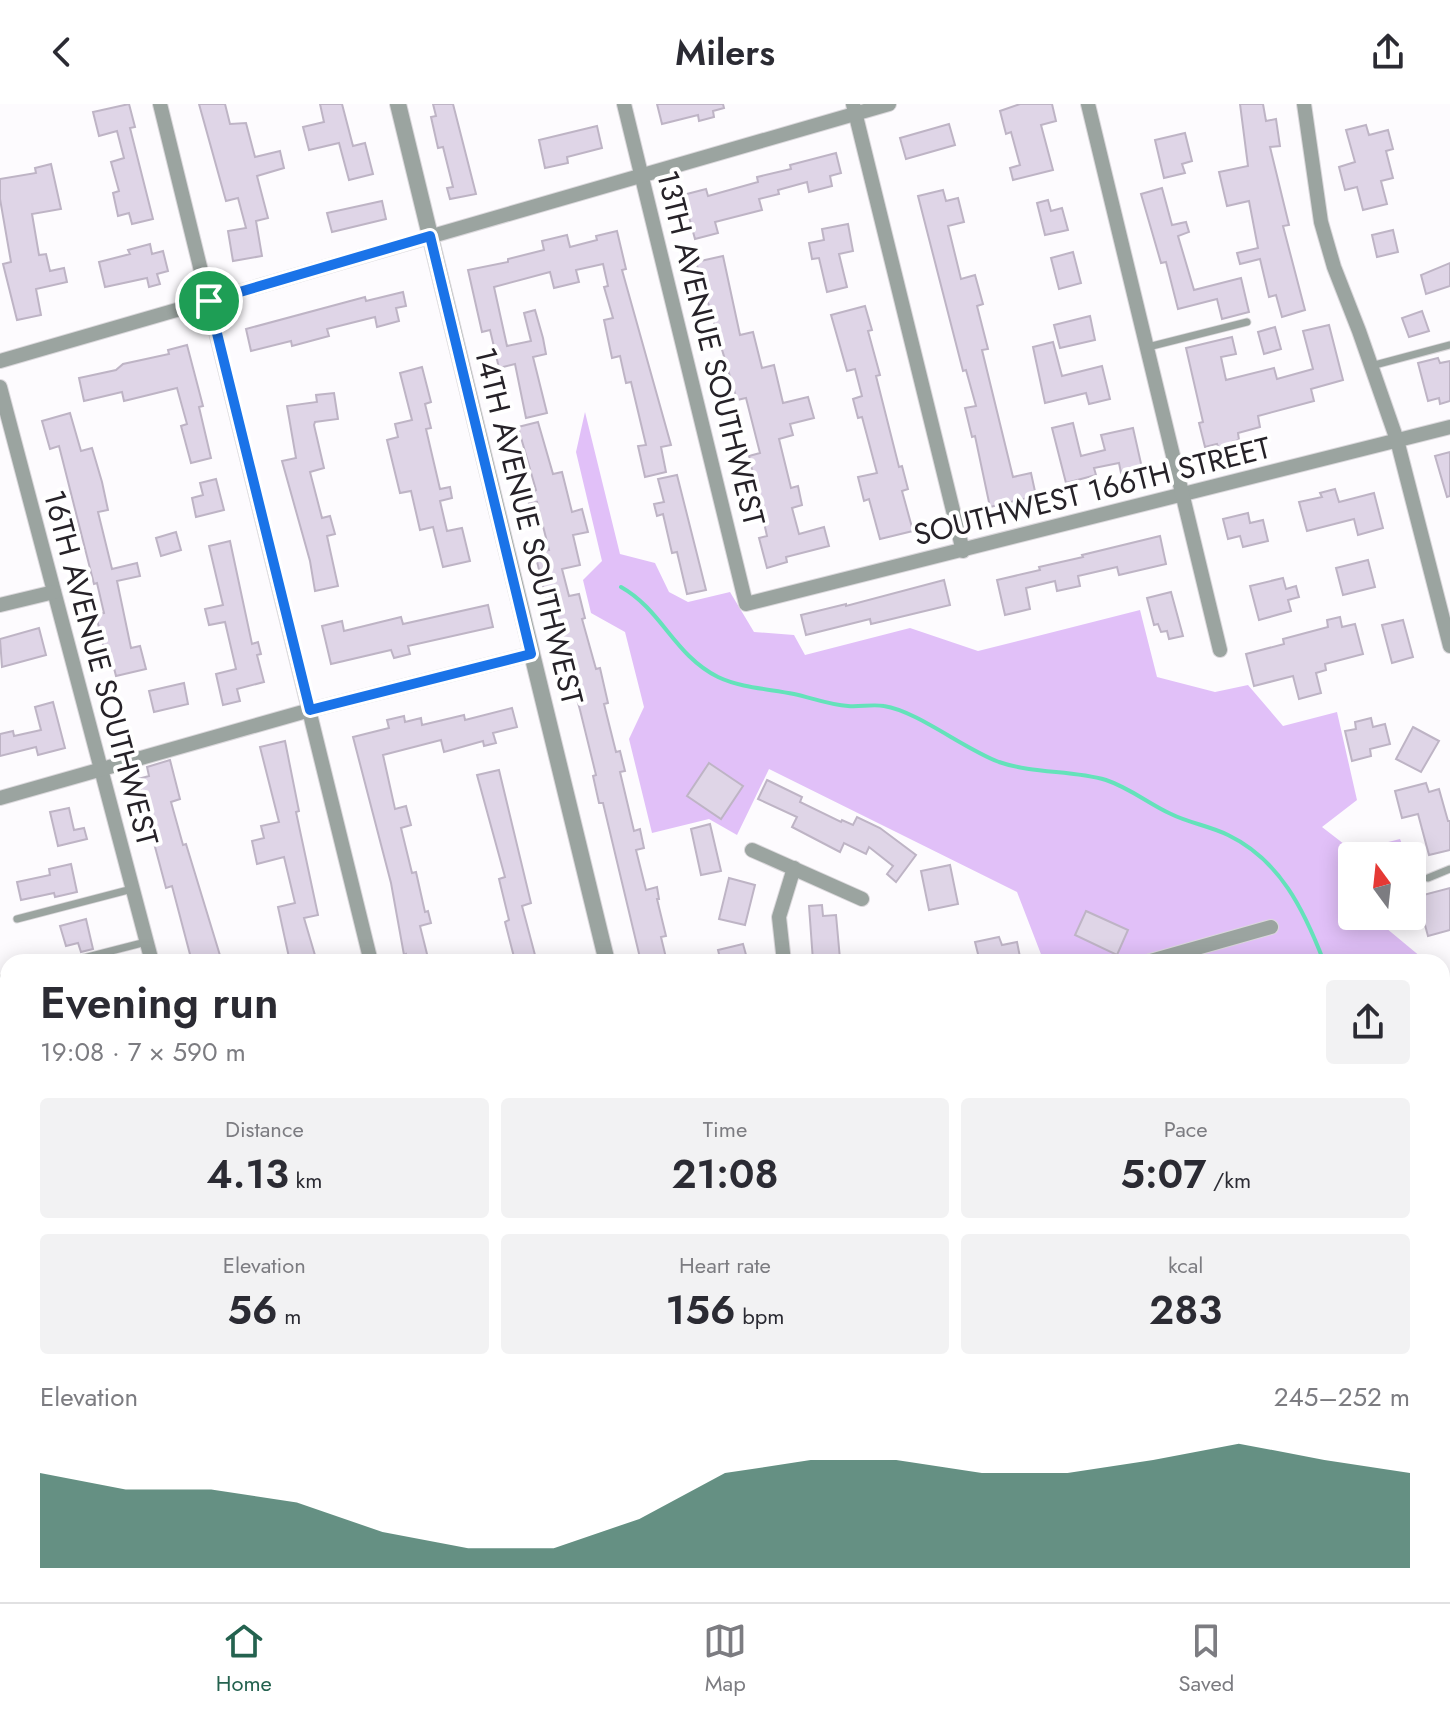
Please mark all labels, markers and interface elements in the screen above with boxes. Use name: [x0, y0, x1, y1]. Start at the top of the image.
text: Milers: [675, 26, 775, 78]
icon: back: [40, 30, 84, 74]
icon: share: [1366, 30, 1410, 74]
street label: 13TH AVENUE SOUTHWEST: [646, 166, 776, 530]
pin: [175, 267, 243, 335]
icon: arrive: [187, 279, 231, 323]
street label: 14TH AVENUE SOUTHWEST: [464, 343, 594, 709]
street label: SOUTHWEST 166TH STREET: [909, 426, 1275, 556]
street label: 16TH AVENUE SOUTHWEST: [33, 485, 169, 851]
north arrow: [1338, 842, 1426, 930]
map controls: [1338, 842, 1426, 930]
text: Evening run: [40, 971, 279, 1035]
button: share: [1326, 980, 1410, 1064]
text: 19:08 · 7 × 590 m: [40, 1033, 246, 1071]
text: Distance: [225, 1113, 304, 1145]
text: Time: [703, 1113, 747, 1145]
text: Pace: [1164, 1113, 1208, 1145]
text: 4.13: [206, 1145, 289, 1203]
text: 21:08: [671, 1145, 779, 1203]
text: 5:07: [1120, 1145, 1206, 1203]
text: km: [289, 1164, 322, 1196]
text: /km: [1206, 1164, 1251, 1196]
text: Elevation: [223, 1249, 306, 1281]
text: Heart rate: [679, 1249, 771, 1281]
text: kcal: [1168, 1249, 1203, 1281]
text: 56: [227, 1281, 278, 1339]
text: 156: [666, 1281, 736, 1339]
text: 283: [1149, 1281, 1222, 1339]
text: m: [278, 1300, 301, 1332]
text: bpm: [736, 1300, 784, 1332]
text: Elevation: [40, 1378, 138, 1416]
text: 245–252 m: [1274, 1378, 1410, 1416]
tab: Home: [216, 1619, 272, 1699]
tab: Map: [703, 1619, 747, 1699]
tab: Saved: [1179, 1619, 1234, 1699]

